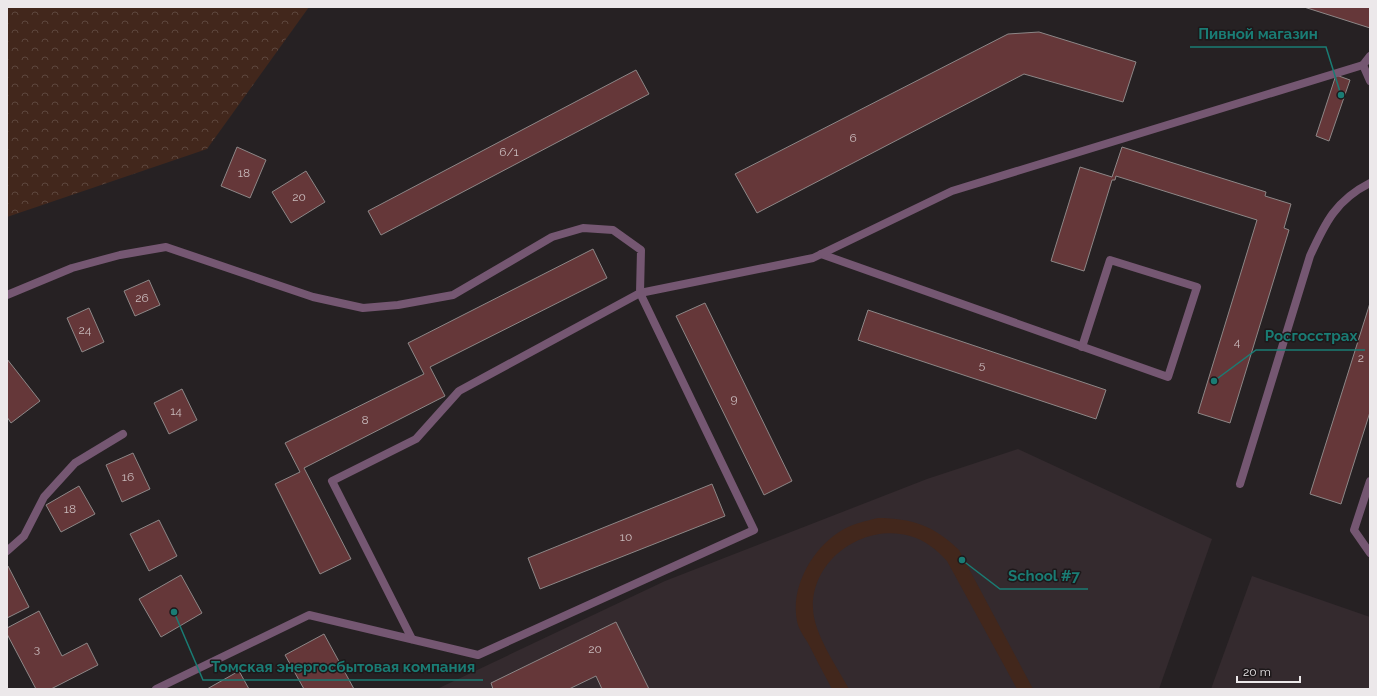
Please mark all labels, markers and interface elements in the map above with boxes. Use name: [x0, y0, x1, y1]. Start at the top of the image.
callout: Пивной магазин: [1190, 20, 1326, 47]
text: Пивной магазин: [1198, 25, 1318, 43]
house number: 6: [849, 131, 857, 145]
house number: 6/1: [499, 145, 519, 159]
house number: 18: [238, 166, 250, 180]
house number: 20: [292, 190, 306, 204]
house number: 26: [135, 291, 149, 305]
house number: 24: [79, 323, 92, 337]
callout: Росгосстрах: [1256, 323, 1365, 350]
text: Росгосстрах: [1265, 327, 1357, 345]
house number: 4: [1234, 335, 1241, 349]
house number: 2: [1358, 351, 1364, 365]
house number: 5: [979, 358, 986, 372]
house number: 9: [730, 392, 738, 406]
house number: 14: [170, 404, 182, 418]
house number: 8: [361, 413, 369, 427]
house number: 16: [122, 470, 134, 484]
house number: 18: [64, 502, 76, 516]
house number: 10: [620, 530, 632, 544]
callout: School #7: [1000, 562, 1088, 589]
text: School #7: [1008, 567, 1081, 585]
house number: 3: [34, 642, 40, 656]
house number: 20: [588, 642, 602, 656]
callout: Томская энергосбытовая компания: [203, 653, 483, 680]
text: Томская энергосбытовая компания: [211, 658, 475, 676]
scale bar: [1237, 658, 1300, 684]
text: 20 m: [1243, 665, 1271, 679]

